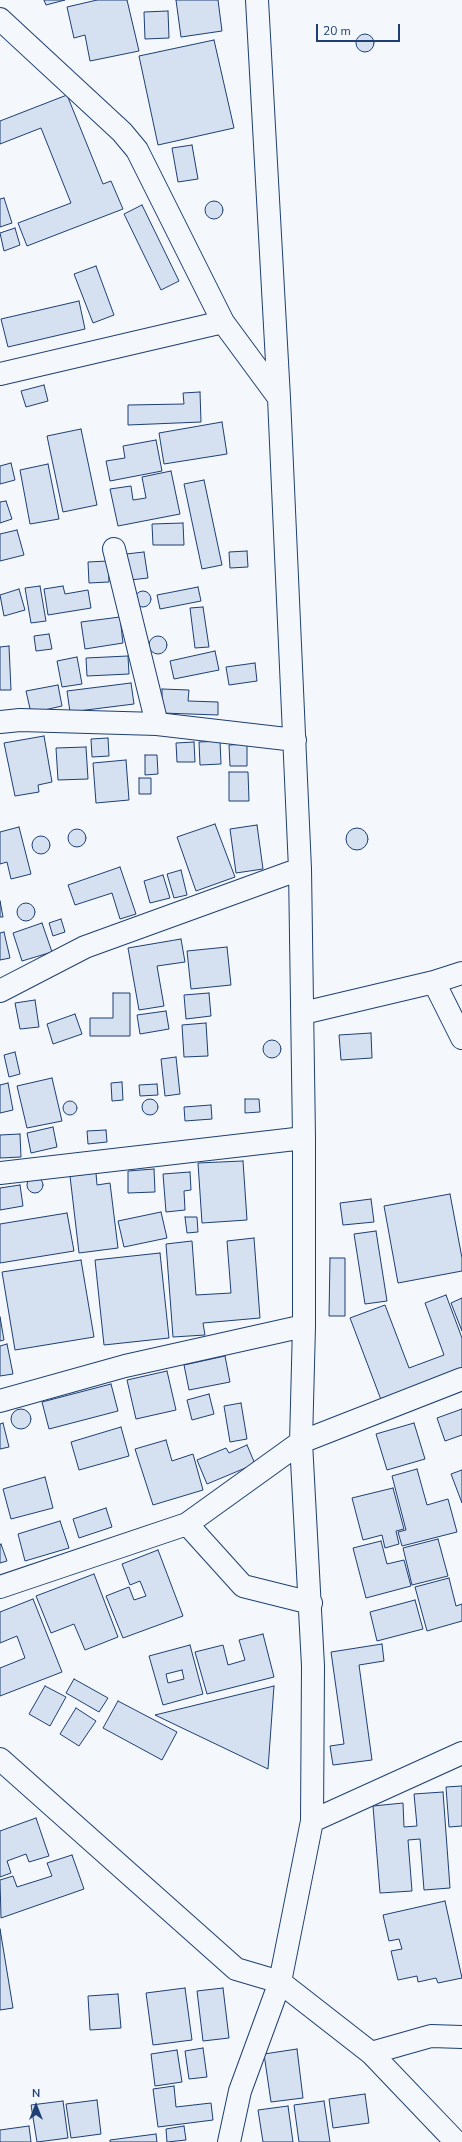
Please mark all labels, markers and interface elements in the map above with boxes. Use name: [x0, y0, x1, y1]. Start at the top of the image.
scale bar: [318, 16, 402, 42]
text: 20 m: [323, 23, 351, 39]
north arrow: [16, 2086, 56, 2126]
text: N: [32, 2086, 40, 2101]

